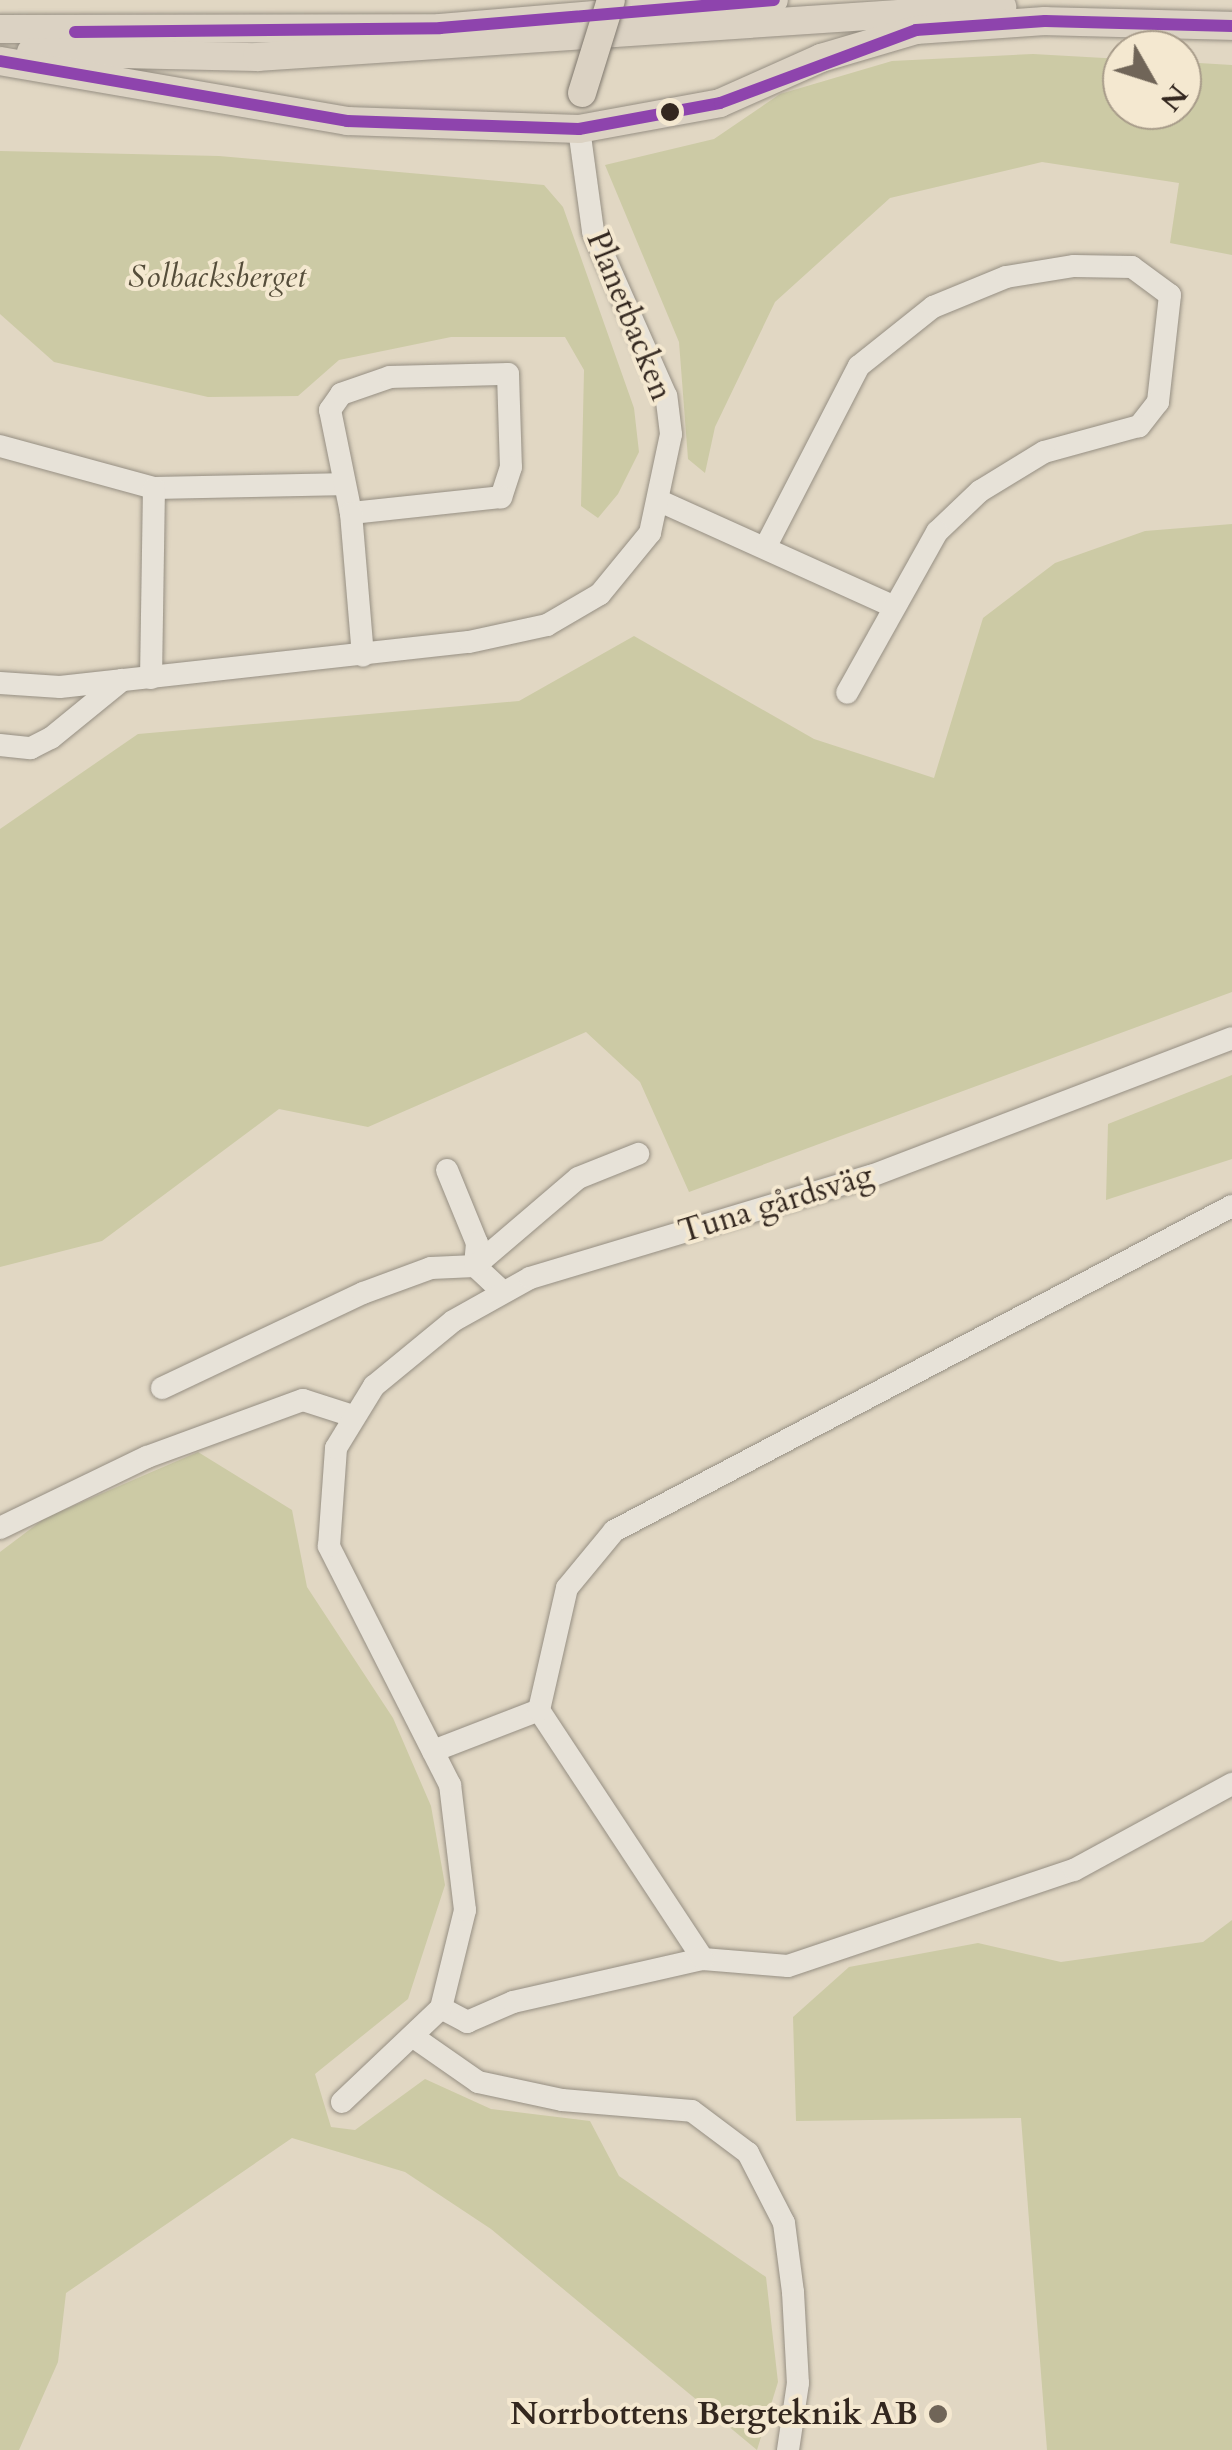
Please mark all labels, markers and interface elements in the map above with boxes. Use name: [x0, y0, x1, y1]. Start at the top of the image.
north arrow: [1102, 30, 1202, 130]
text: N: [1151, 76, 1196, 119]
unlabelled marker: [660, 102, 680, 122]
street label: Planetbacken: [578, 226, 680, 406]
park label: Solbacksberget: [128, 258, 306, 296]
street label: Tuna gårdsväg: [674, 1156, 878, 1252]
place label: Norrbottens Bergteknik AB: [510, 2395, 918, 2433]
marker: Norrbottens Bergteknik AB: [927, 2403, 949, 2425]

